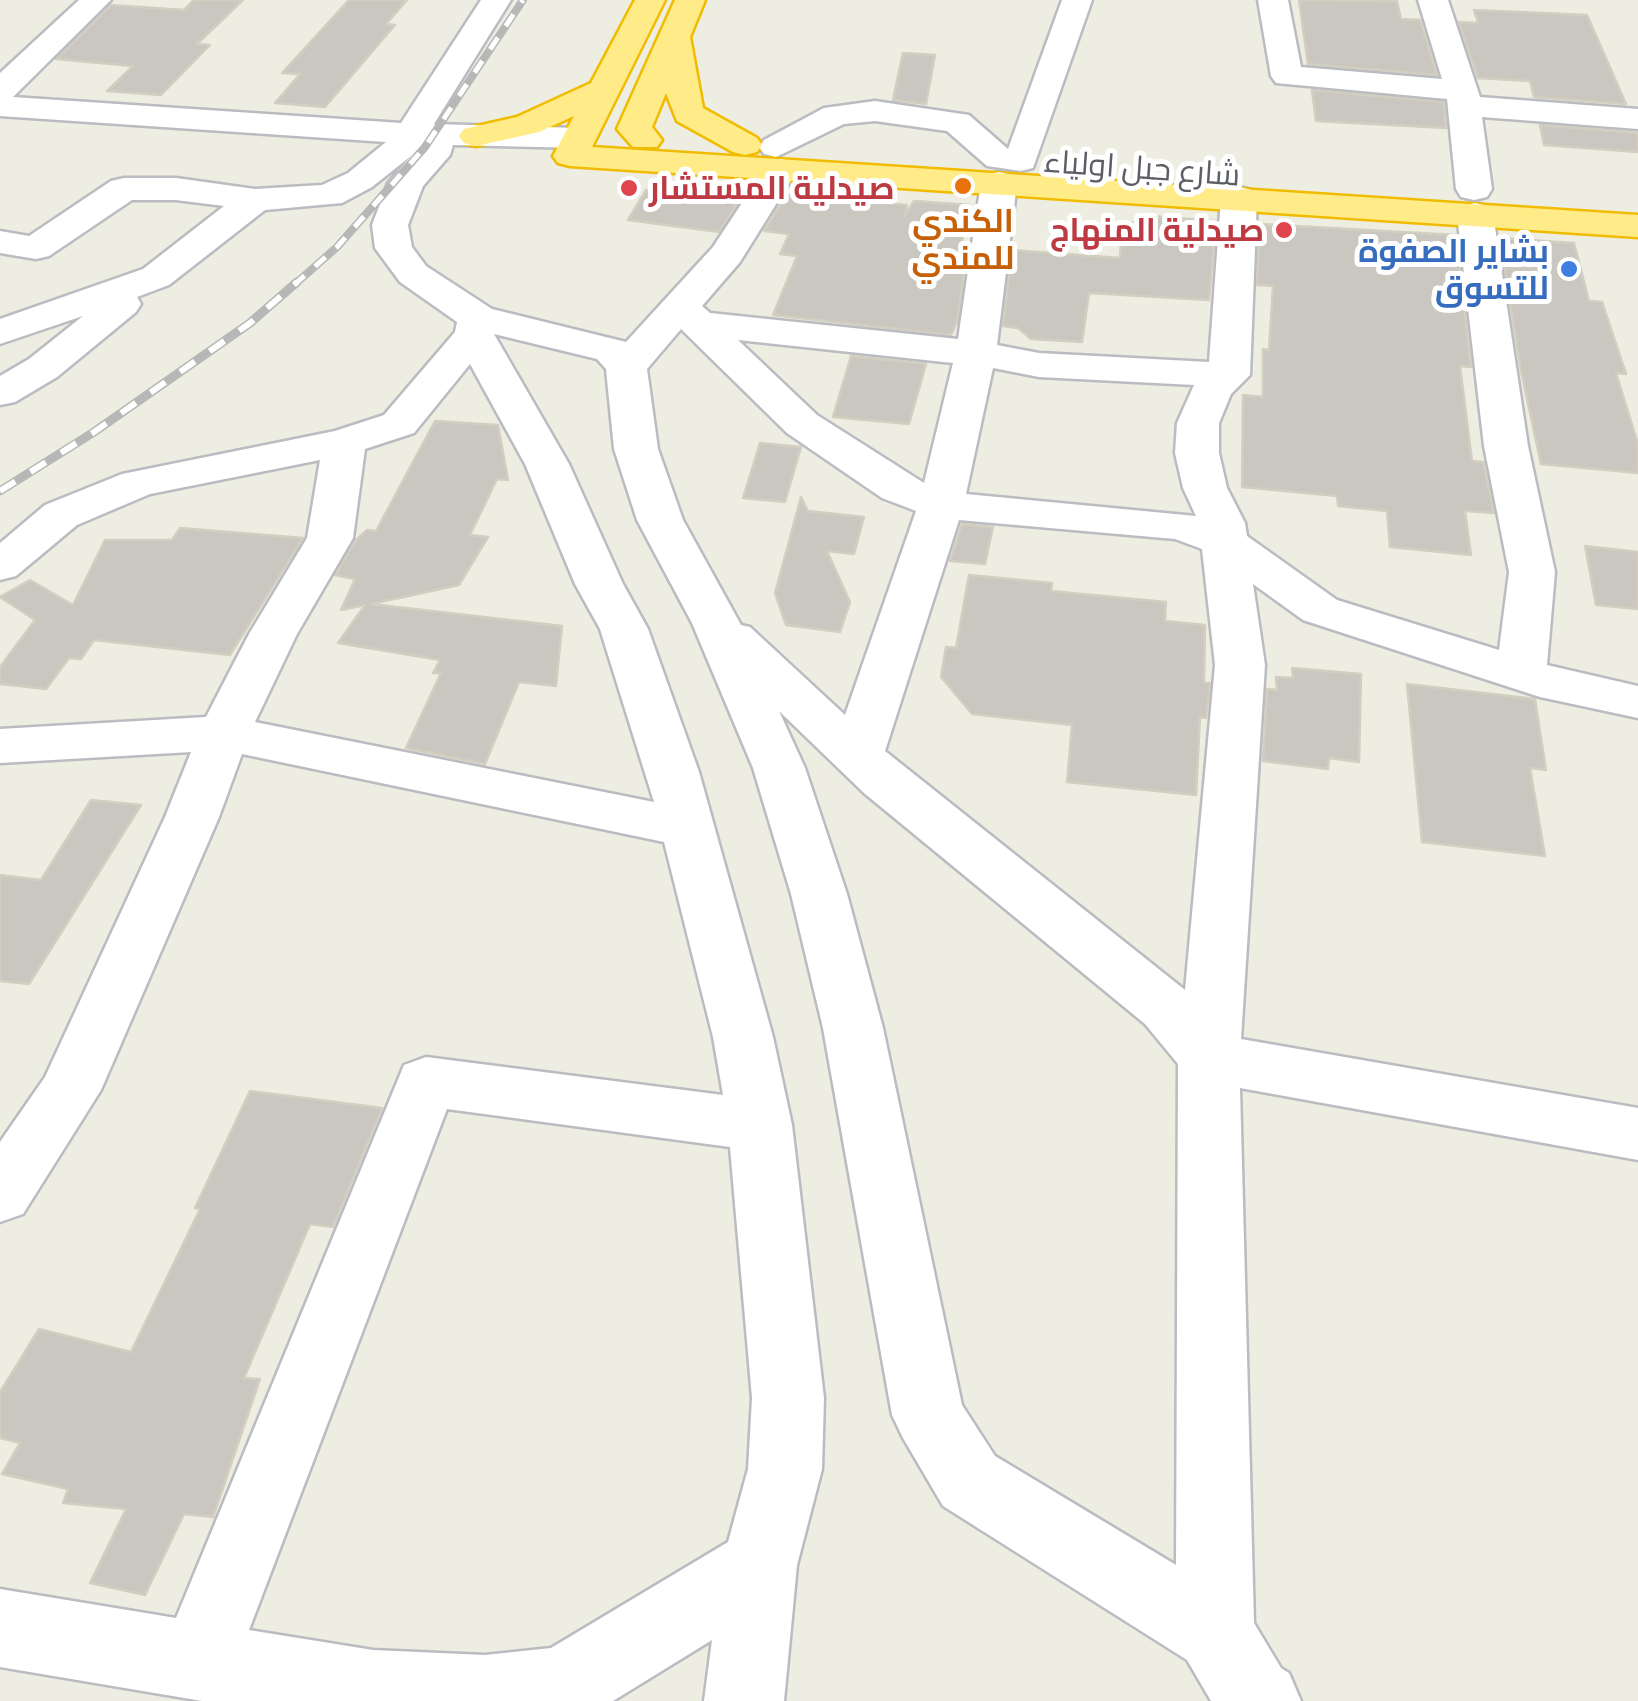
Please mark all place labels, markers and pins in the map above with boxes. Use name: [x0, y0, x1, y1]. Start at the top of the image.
place label: صيدلية المستشار: [649, 169, 895, 207]
marker: الكندي للمندي: [952, 175, 974, 197]
marker: صيدلية المستشار: [618, 177, 640, 199]
place label: الكندي للمندي: [912, 202, 1014, 277]
place label: صيدلية المنهاج: [1050, 211, 1264, 249]
marker: صيدلية المنهاج: [1273, 219, 1295, 241]
place label: بشاير الصفوة للتسوق: [1358, 232, 1549, 307]
marker: بشاير الصفوة للتسوق: [1558, 258, 1580, 280]

